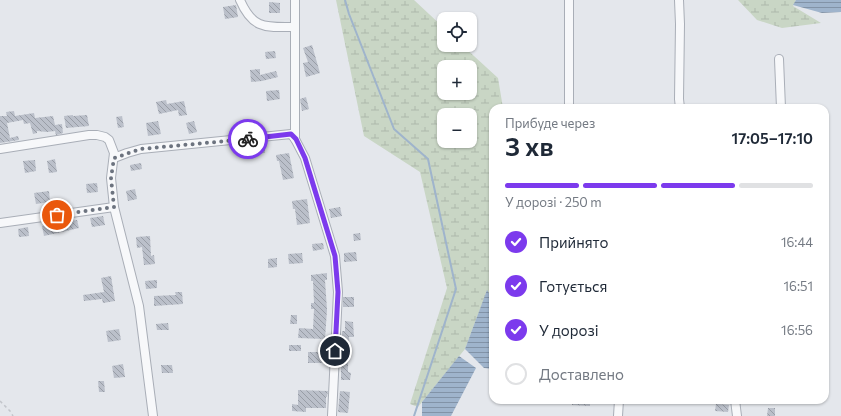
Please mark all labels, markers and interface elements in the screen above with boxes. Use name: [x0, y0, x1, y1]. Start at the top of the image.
map controls: [437, 12, 477, 148]
button: locate: [437, 12, 477, 52]
button: +: [437, 60, 477, 100]
button: −: [437, 108, 477, 148]
text: Прибуде через: [505, 115, 595, 131]
courier: [228, 119, 268, 159]
icon: bike: [237, 128, 259, 150]
text: 17:05–17:10: [731, 129, 813, 147]
text: 3 хв: [505, 130, 554, 161]
text: У дорозі · 250 m: [505, 194, 602, 210]
pin: [40, 198, 74, 232]
icon: bag: [46, 204, 68, 226]
icon: check: [505, 231, 527, 253]
text: Прийнято: [539, 233, 609, 251]
text: 16:44: [781, 234, 813, 250]
icon: check: [505, 275, 527, 297]
text: Готується: [539, 277, 607, 295]
text: 16:51: [783, 278, 813, 294]
icon: check: [505, 319, 527, 341]
text: У дорозі: [539, 321, 599, 339]
text: 16:56: [781, 322, 813, 338]
pin: [318, 334, 352, 368]
icon: home: [324, 340, 346, 362]
text: Доставлено: [539, 365, 624, 383]

